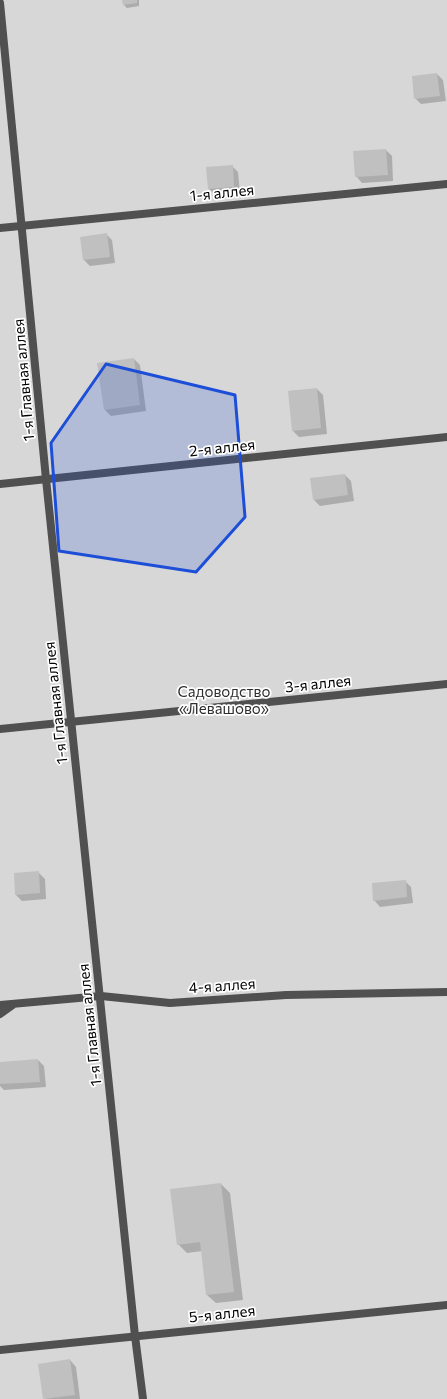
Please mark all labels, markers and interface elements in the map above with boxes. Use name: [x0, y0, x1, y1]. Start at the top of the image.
street label: 1-я аллея: [189, 180, 255, 204]
street label: 1-я Главная аллея: [9, 318, 37, 442]
street label: 2-я аллея: [188, 435, 256, 459]
street label: 1-я Главная аллея: [40, 641, 70, 765]
street label: 3-я аллея: [284, 671, 352, 695]
park label: Садоводство «Левашово»: [178, 682, 270, 717]
street label: 1-я Главная аллея: [74, 963, 104, 1087]
street label: 4-я аллея: [188, 974, 256, 996]
street label: 5-я аллея: [188, 1301, 256, 1325]

